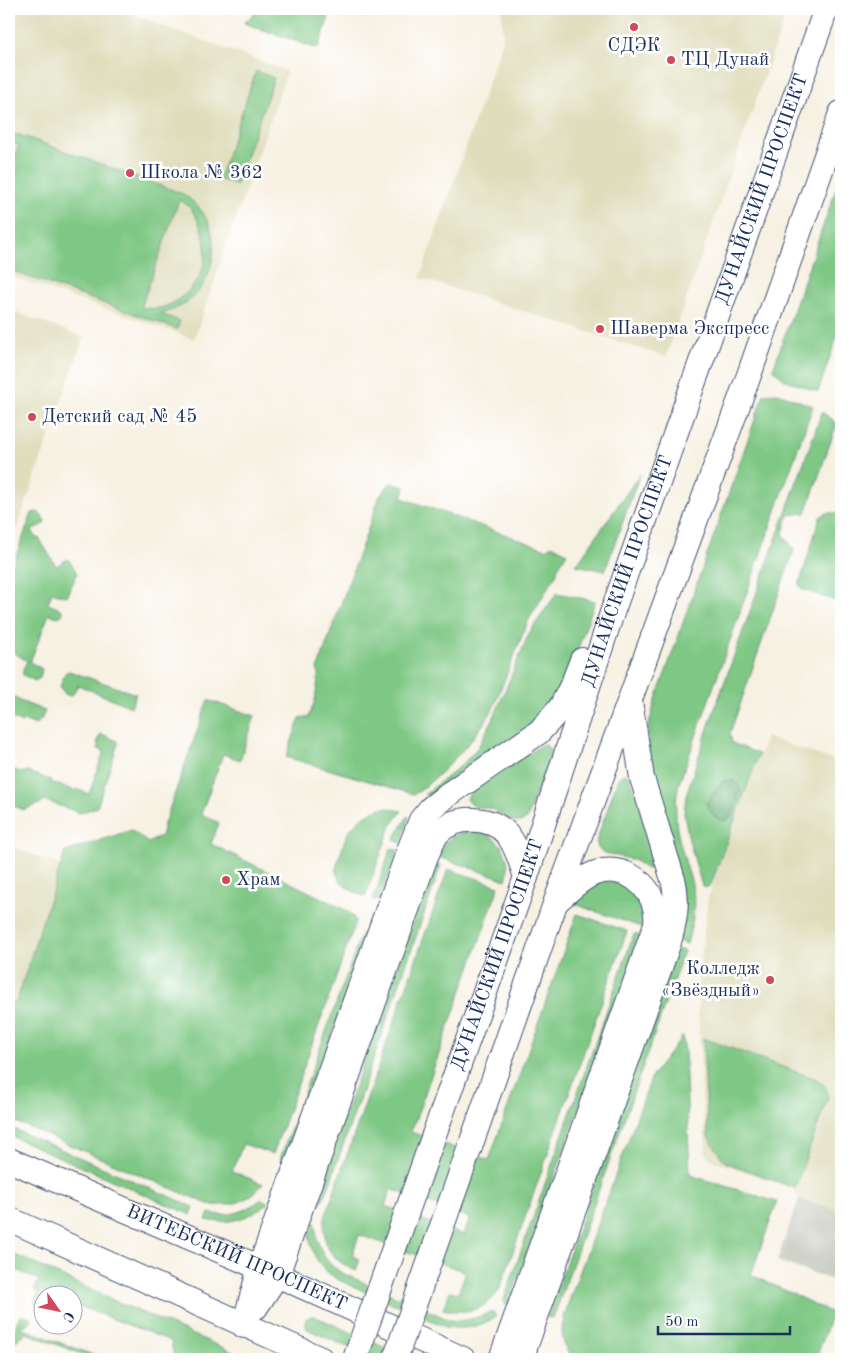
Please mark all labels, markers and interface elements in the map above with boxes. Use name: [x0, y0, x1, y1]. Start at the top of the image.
marker: СДЭК: [628, 21, 640, 33]
place label: СДЭК: [608, 37, 661, 56]
place label: ТЦ Дунай: [681, 51, 769, 70]
marker: ТЦ Дунай: [665, 54, 677, 66]
street label: ДУНАЙСКИЙ ПРОСПЕКТ: [712, 71, 812, 307]
place label: Школа № 362: [140, 164, 263, 183]
marker: Школа № 362: [124, 167, 136, 179]
place label: Шаверма Экспресс: [610, 320, 769, 339]
marker: Шаверма Экспресс: [594, 323, 606, 335]
place label: Детский сад № 45: [42, 408, 197, 427]
marker: Детский сад № 45: [26, 411, 38, 423]
street label: ДУНАЙСКИЙ ПРОСПЕКТ: [579, 453, 676, 689]
street label: ДУНАЙСКИЙ ПРОСПЕКТ: [448, 837, 547, 1073]
place label: Храм: [236, 871, 280, 890]
marker: Храм: [220, 874, 232, 886]
place label: Колледж «Звёздный»: [661, 960, 760, 1001]
marker: Колледж «Звёздный»: [764, 974, 776, 986]
street label: ВИТЕБСКИЙ ПРОСПЕКТ: [124, 1202, 350, 1315]
north arrow: [32, 1286, 82, 1336]
scale bar: [658, 1303, 790, 1335]
text: С: [60, 1309, 76, 1324]
text: 50 m: [665, 1315, 699, 1330]

